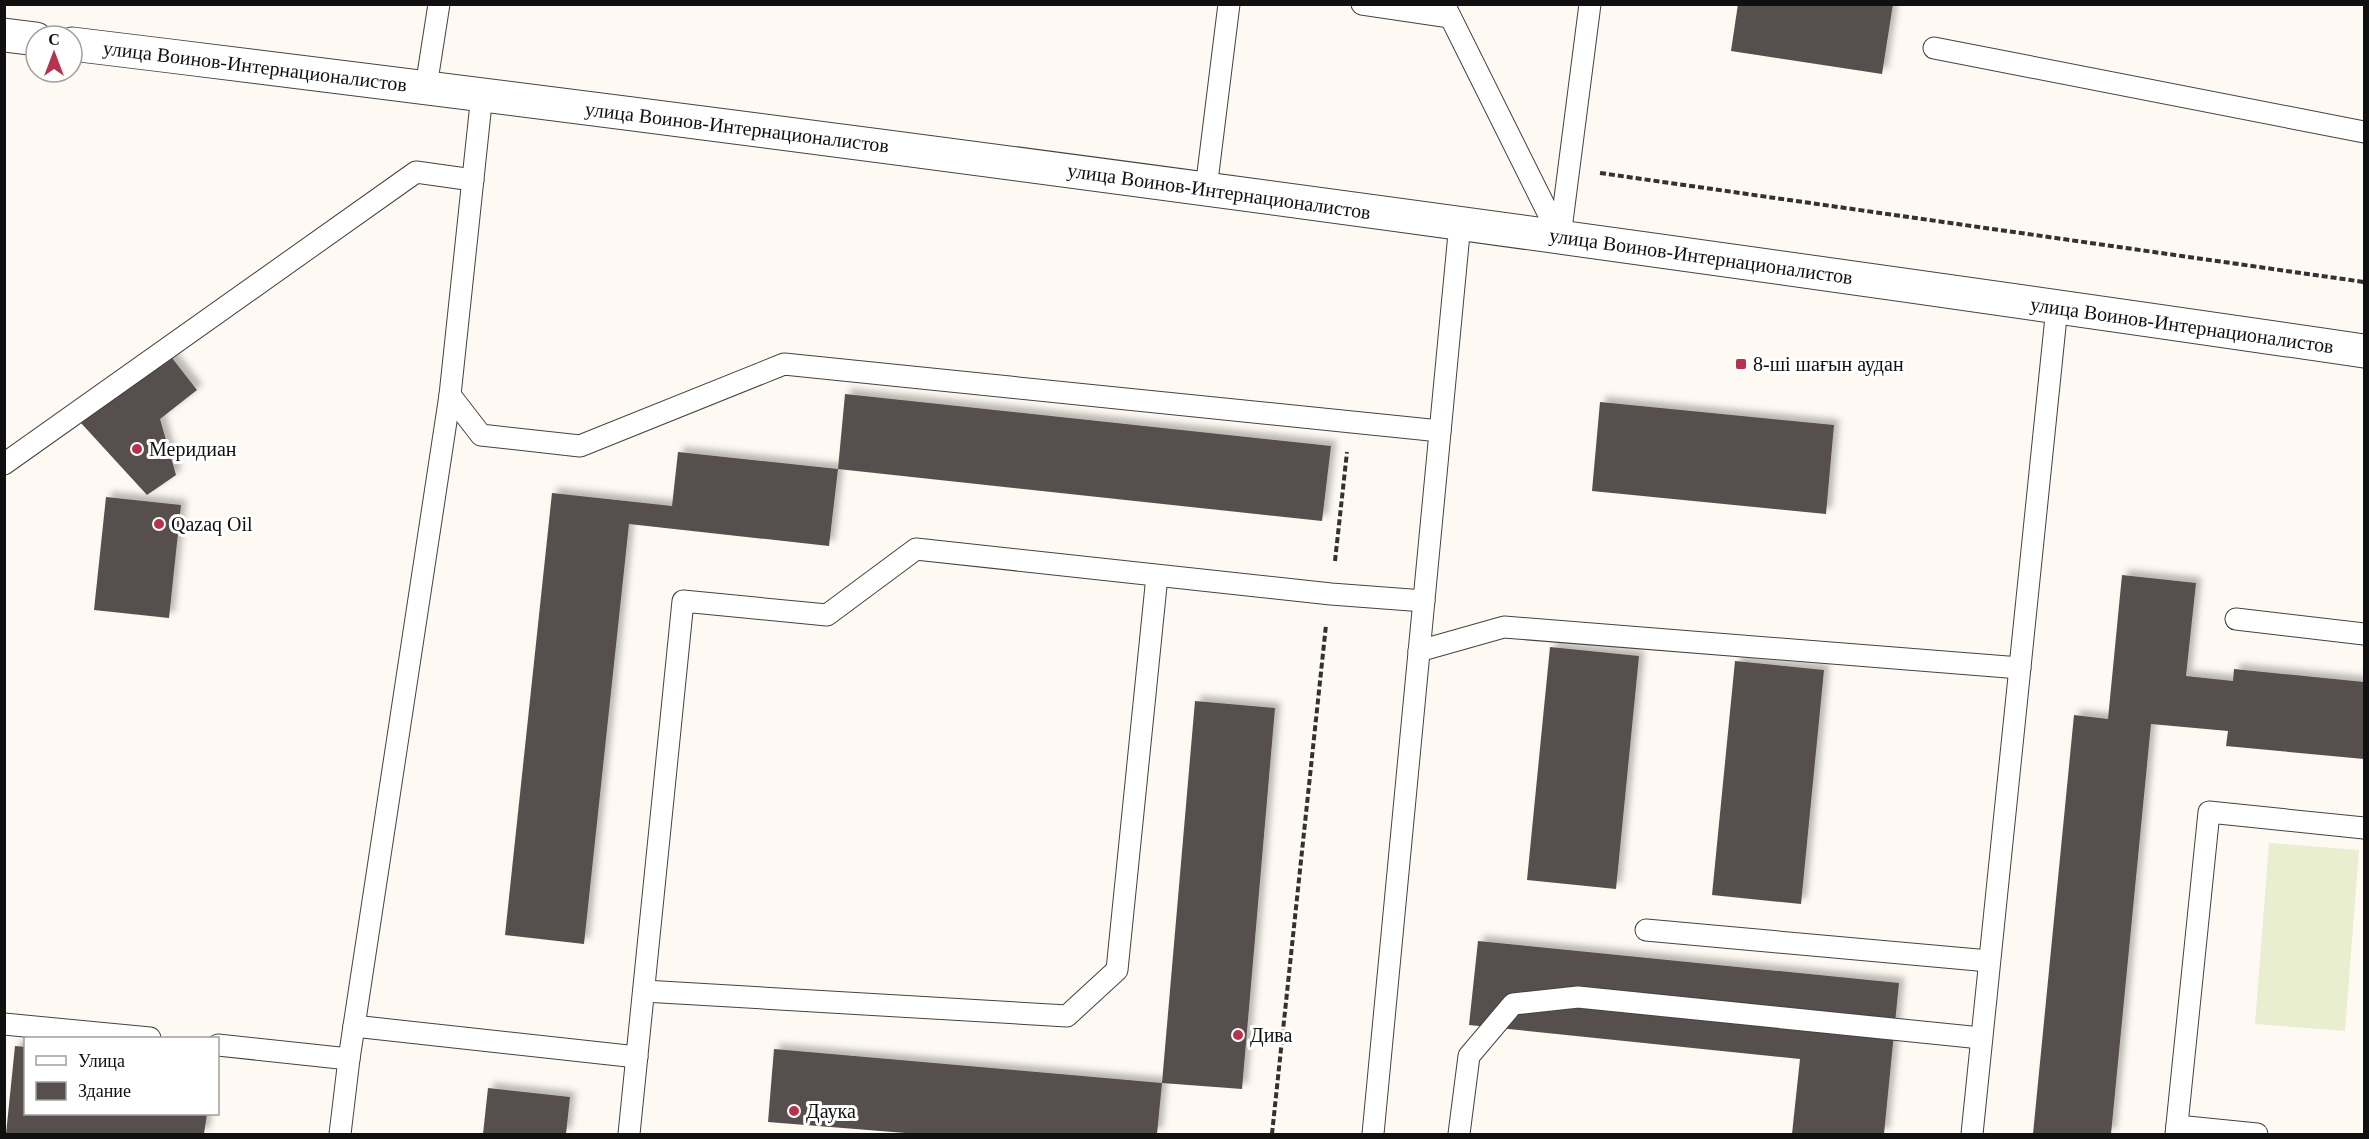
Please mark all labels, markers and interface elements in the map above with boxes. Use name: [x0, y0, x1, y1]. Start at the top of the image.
north arrow: [24, 24, 84, 84]
text: С: [48, 31, 60, 48]
street label: улица Воинов-Интернационалистов: [102, 36, 408, 97]
street label: улица Воинов-Интернационалистов: [584, 97, 890, 158]
street label: улица Воинов-Интернационалистов: [1066, 159, 1372, 224]
street label: улица Воинов-Интернационалистов: [1548, 224, 1854, 289]
street label: улица Воинов-Интернационалистов: [2029, 293, 2335, 358]
place label: 8-ші шағын аудан: [1753, 353, 1904, 376]
marker: 8-ші шағын аудан: [1734, 357, 1748, 371]
place label: Меридиан: [149, 438, 237, 461]
marker: Меридиан: [130, 442, 144, 456]
place label: Qazaq Oil: [171, 513, 253, 536]
marker: Qazaq Oil: [152, 517, 166, 531]
place label: Дива: [1250, 1024, 1293, 1047]
marker: Дива: [1231, 1028, 1245, 1042]
legend: [24, 1037, 219, 1115]
text: Улица: [78, 1051, 125, 1071]
text: Здание: [78, 1081, 131, 1101]
place label: Даука: [806, 1100, 856, 1123]
marker: Даука: [787, 1104, 801, 1118]

